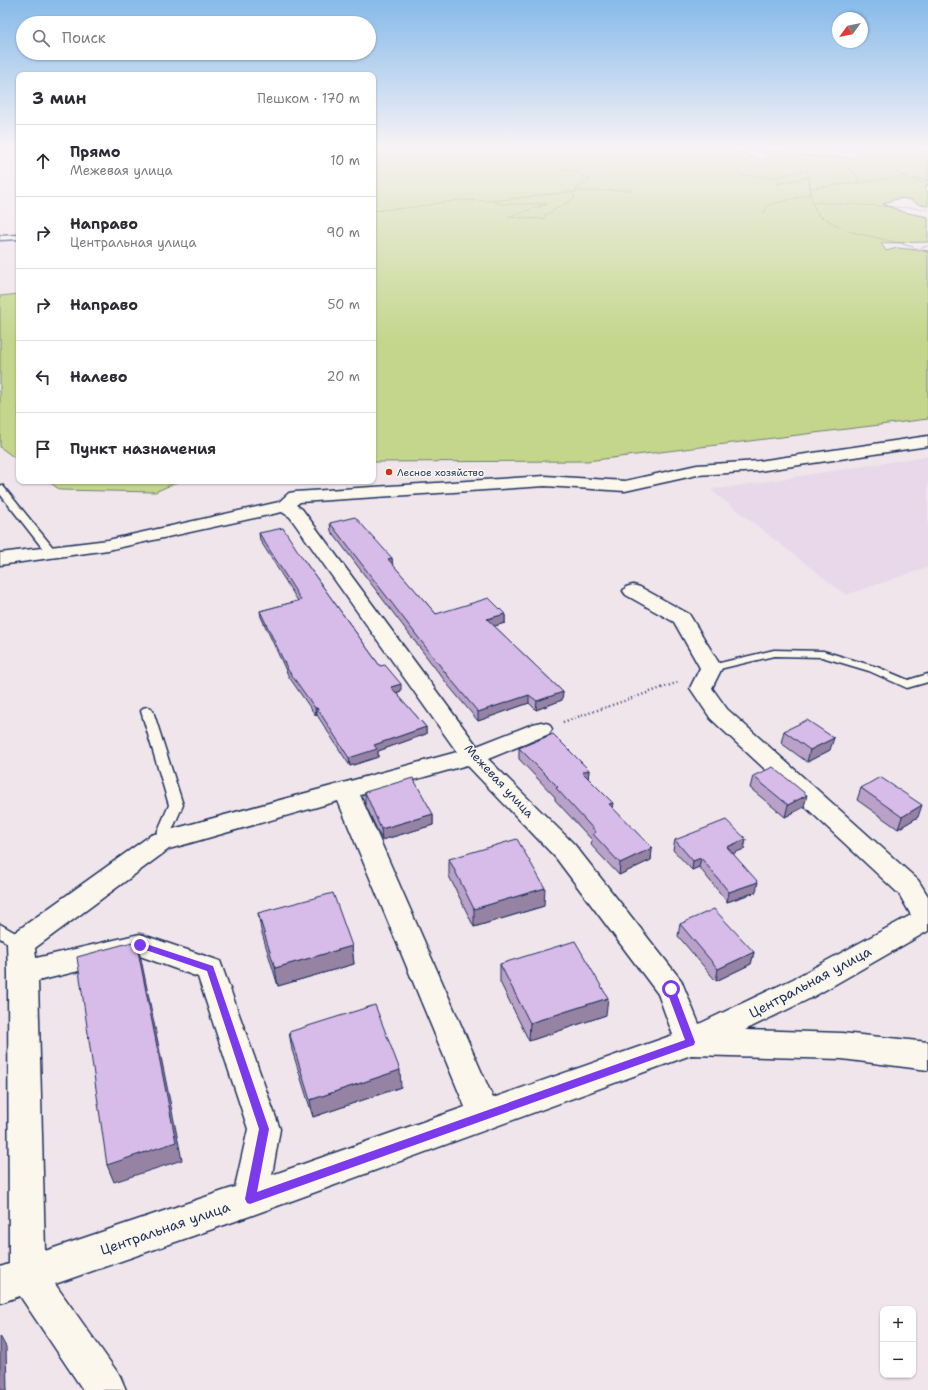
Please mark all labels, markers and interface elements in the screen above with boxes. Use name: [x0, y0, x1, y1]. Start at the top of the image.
north arrow: [832, 12, 868, 48]
search box: [16, 16, 376, 60]
icon: search: [30, 27, 52, 49]
text: Поиск: [62, 28, 106, 48]
text: 3 мин: [32, 87, 87, 109]
text: Пешком · 170 m: [257, 90, 360, 107]
text: Прямо: [70, 142, 120, 162]
icon: ahead: [32, 150, 54, 172]
text: 10 m: [330, 152, 360, 169]
text: Межевая улица: [70, 162, 173, 179]
text: Направо: [70, 214, 138, 234]
icon: right: [32, 222, 54, 244]
text: 90 m: [326, 224, 360, 241]
text: Центральная улица: [70, 234, 196, 251]
icon: right: [32, 294, 54, 316]
text: Направо: [70, 295, 138, 315]
text: 50 m: [327, 296, 360, 313]
icon: left: [32, 366, 54, 388]
text: Налево: [70, 367, 128, 387]
text: 20 m: [327, 368, 360, 385]
icon: arrive: [32, 438, 54, 460]
text: Пункт назначения: [70, 439, 216, 459]
place label: Лесное хозяйство: [397, 466, 484, 479]
marker: Лесное хозяйство: [384, 467, 394, 477]
street label: Межевая улица: [461, 741, 538, 821]
route end: [131, 936, 149, 954]
street label: Центральная улица: [746, 942, 875, 1022]
route start: [662, 980, 680, 998]
street label: Центральная улица: [98, 1197, 233, 1259]
map controls: [880, 1306, 916, 1378]
button: +: [880, 1306, 916, 1342]
button: −: [880, 1342, 916, 1378]

